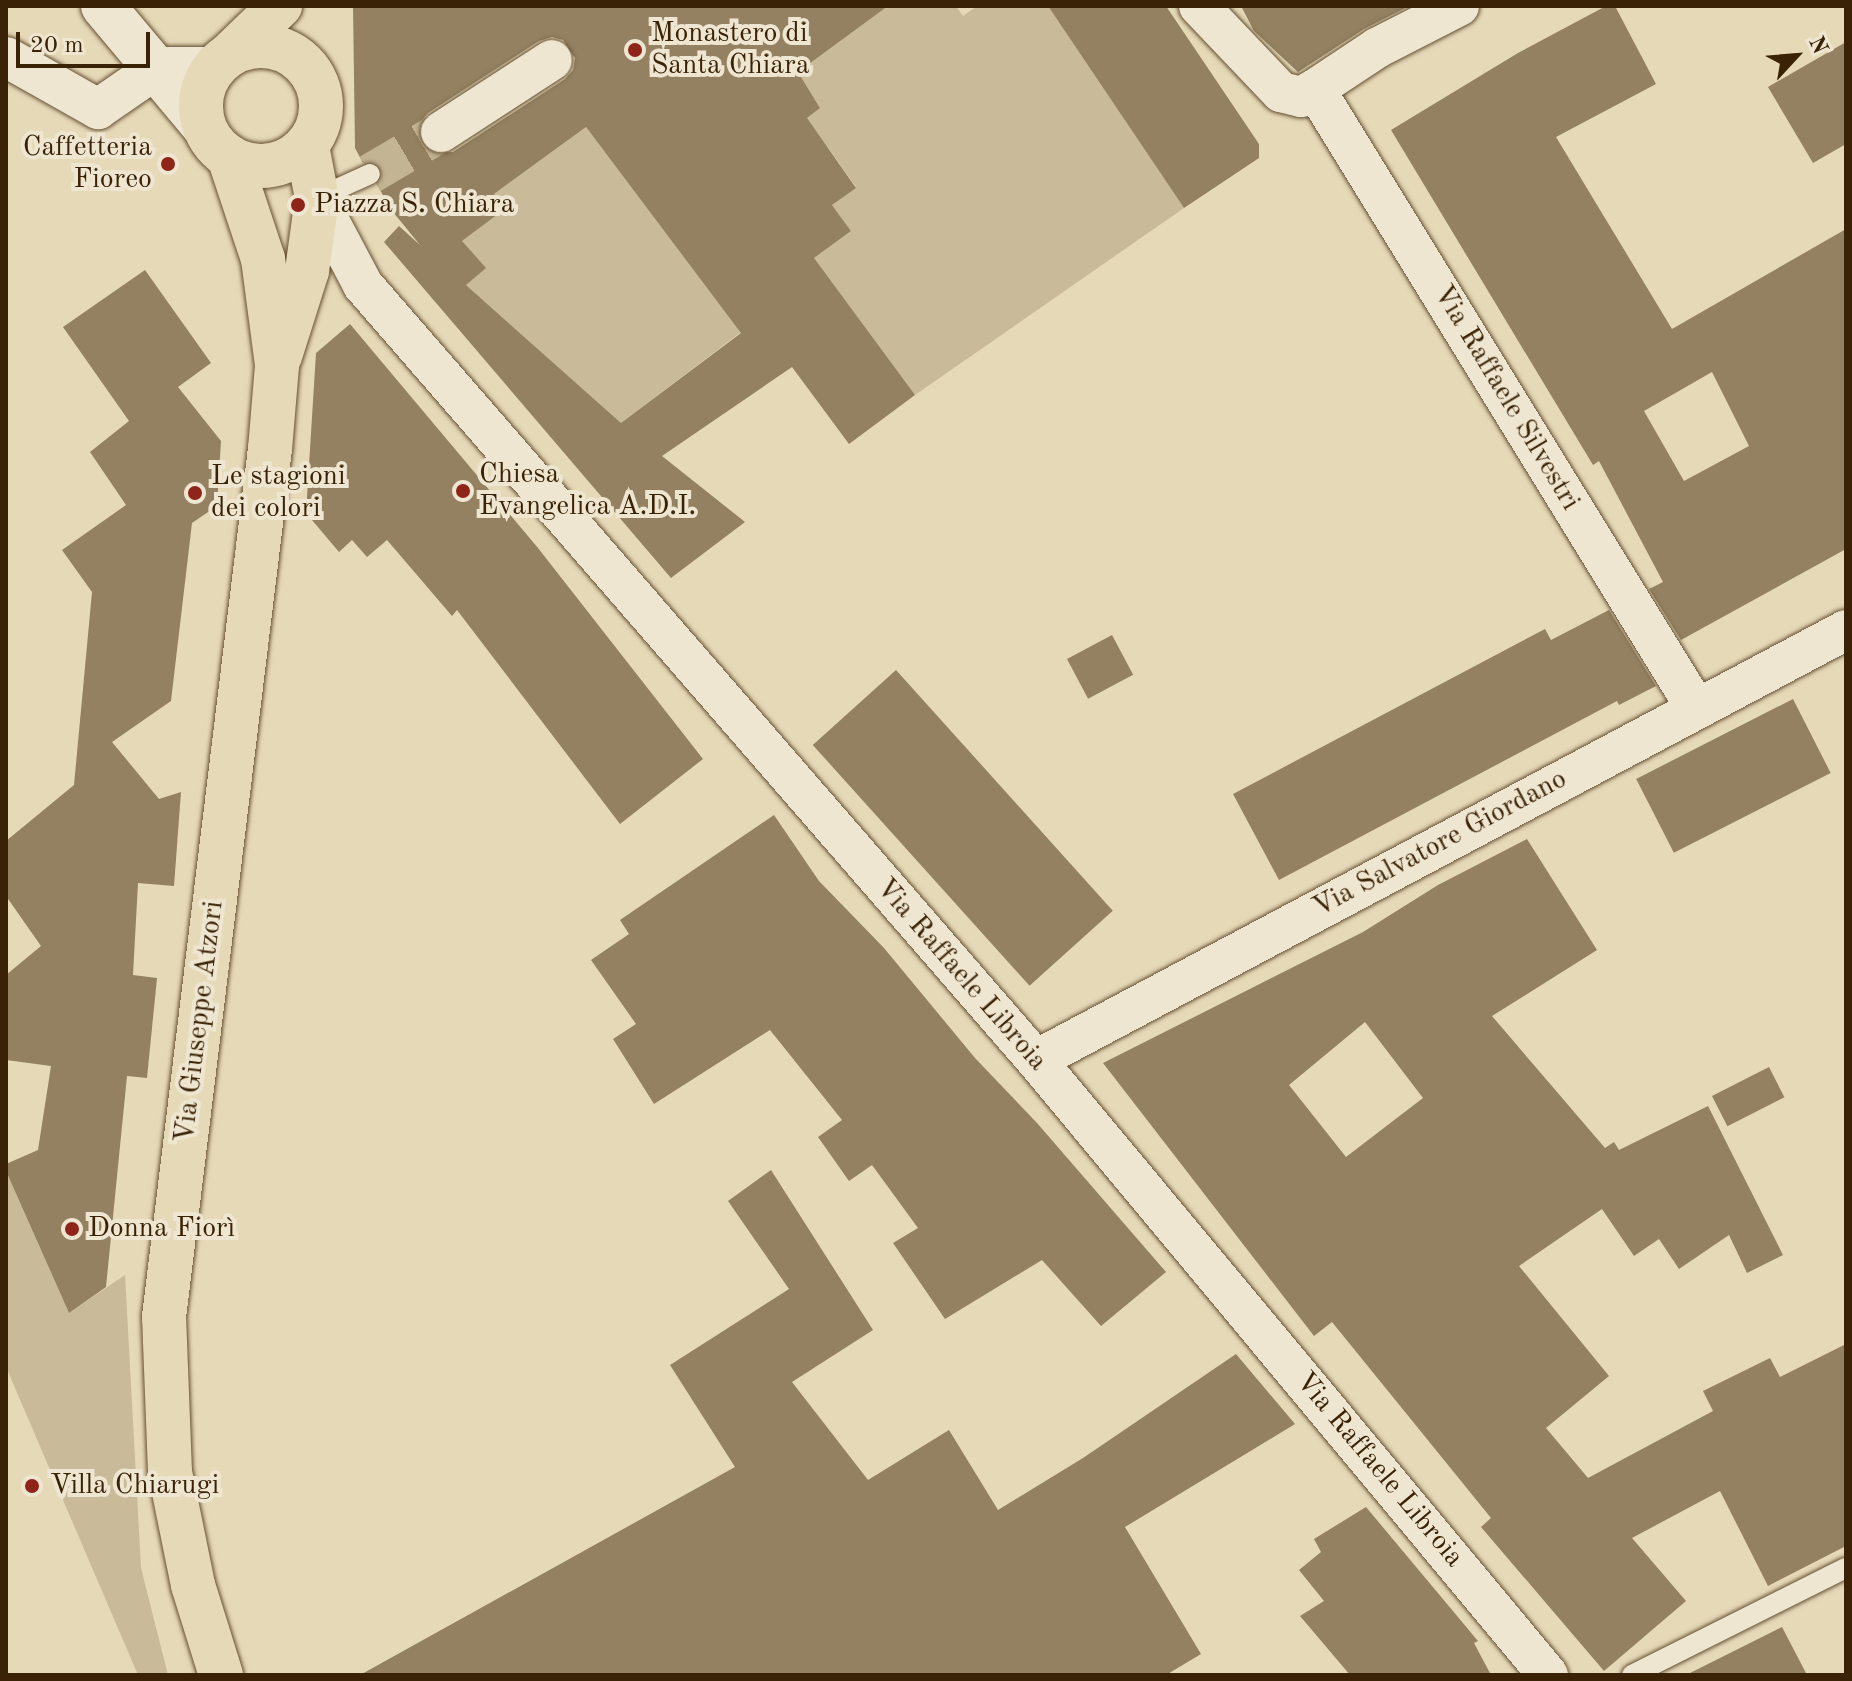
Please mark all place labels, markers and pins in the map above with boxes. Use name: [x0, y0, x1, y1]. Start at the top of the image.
place label: Monastero di Santa Chiara: [651, 17, 809, 83]
marker: Monastero di Santa Chiara: [626, 41, 644, 59]
place label: Caffetteria Fioreo: [23, 131, 152, 197]
marker: Caffetteria Fioreo: [159, 155, 177, 173]
place label: Piazza S. Chiara: [314, 188, 514, 222]
marker: Piazza S. Chiara: [289, 196, 307, 214]
place label: Chiesa Evangelica A.D.I.: [479, 458, 696, 524]
place label: Le stagioni dei colori: [211, 460, 346, 526]
marker: Chiesa Evangelica A.D.I.: [454, 482, 472, 500]
marker: Le stagioni dei colori: [186, 484, 204, 502]
place label: Donna Fiorì: [88, 1212, 235, 1246]
marker: Donna Fiorì: [63, 1220, 81, 1238]
place label: Villa Chiarugi: [50, 1469, 219, 1503]
marker: Villa Chiarugi: [21, 1475, 43, 1497]

